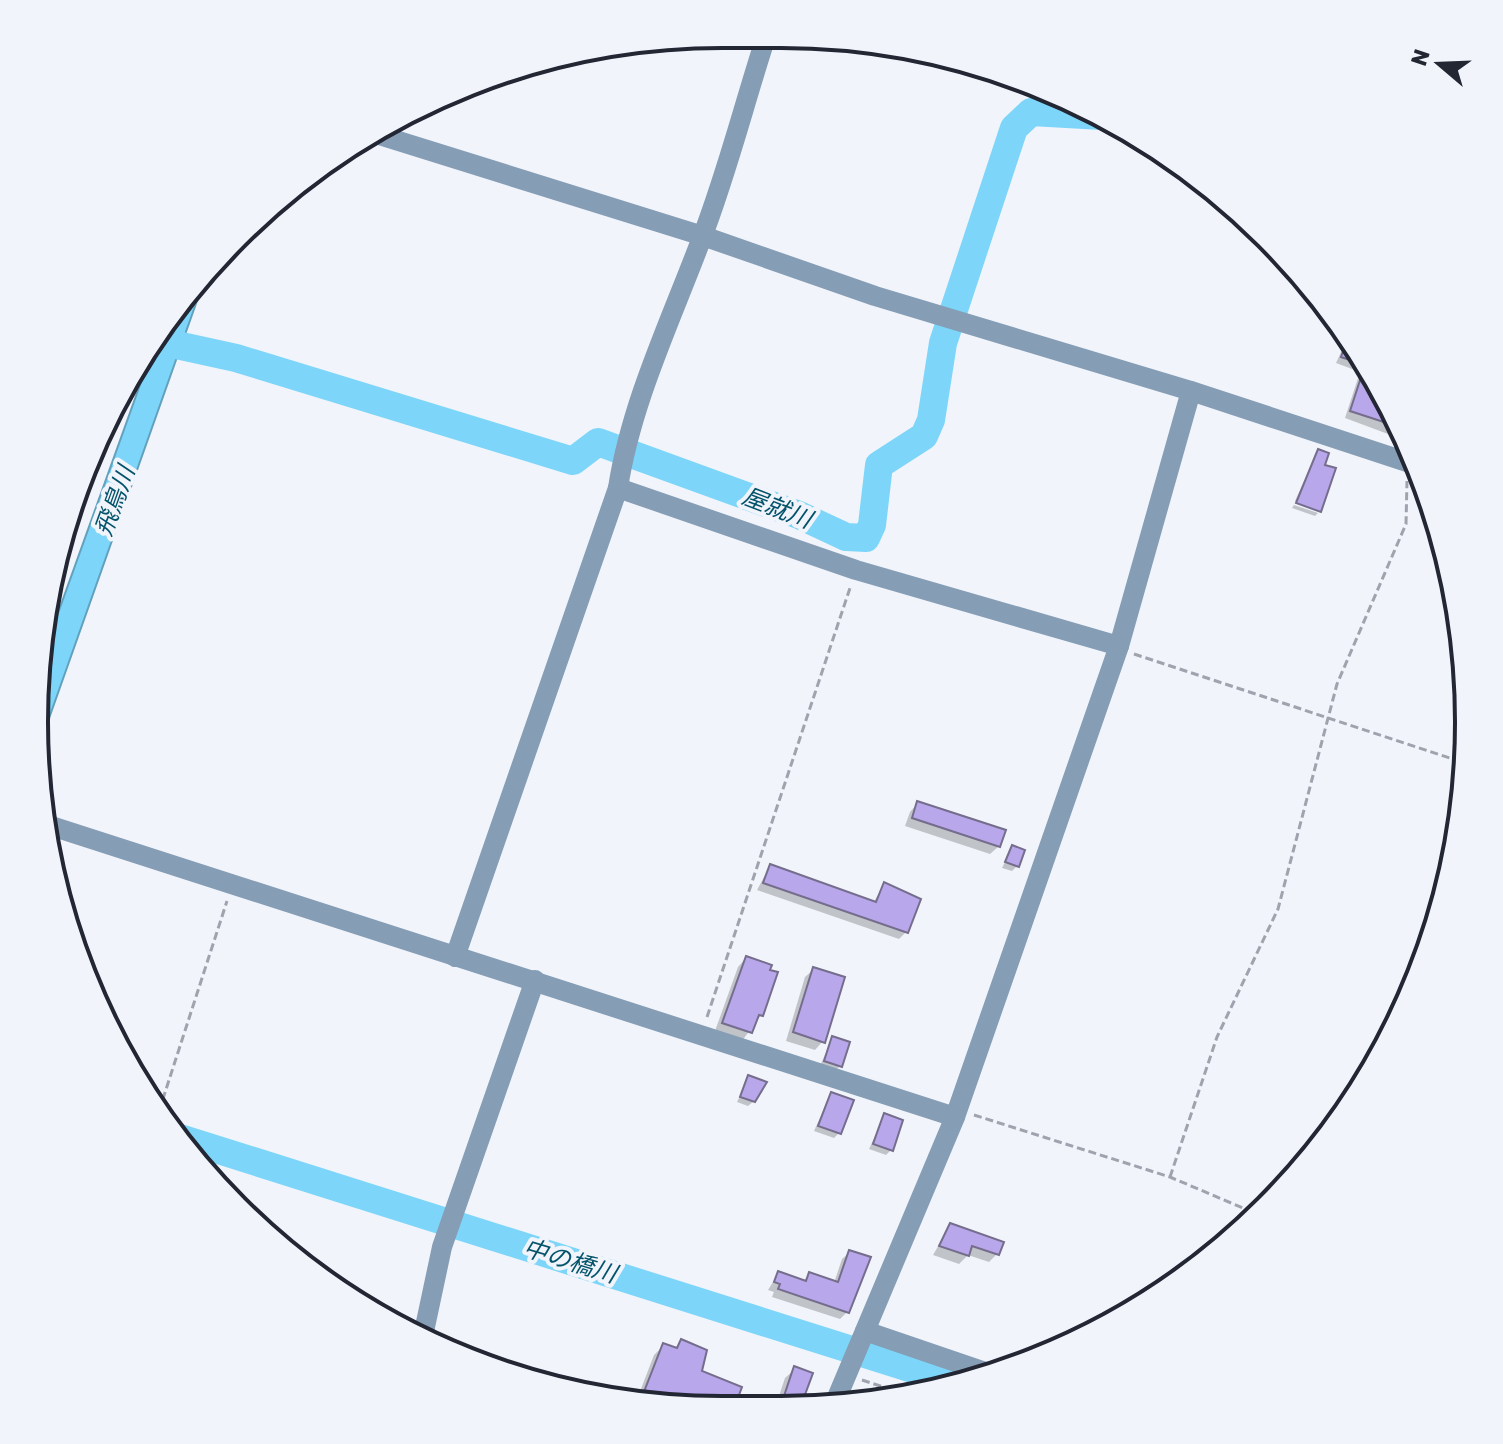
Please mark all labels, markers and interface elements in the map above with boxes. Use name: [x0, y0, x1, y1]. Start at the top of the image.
north arrow: [1399, 24, 1479, 104]
text: N: [1405, 46, 1436, 70]
water label: 飛鳥川: [90, 460, 141, 540]
water label: 屋就川: [738, 482, 818, 535]
water label: 中の橋川: [520, 1234, 623, 1289]

